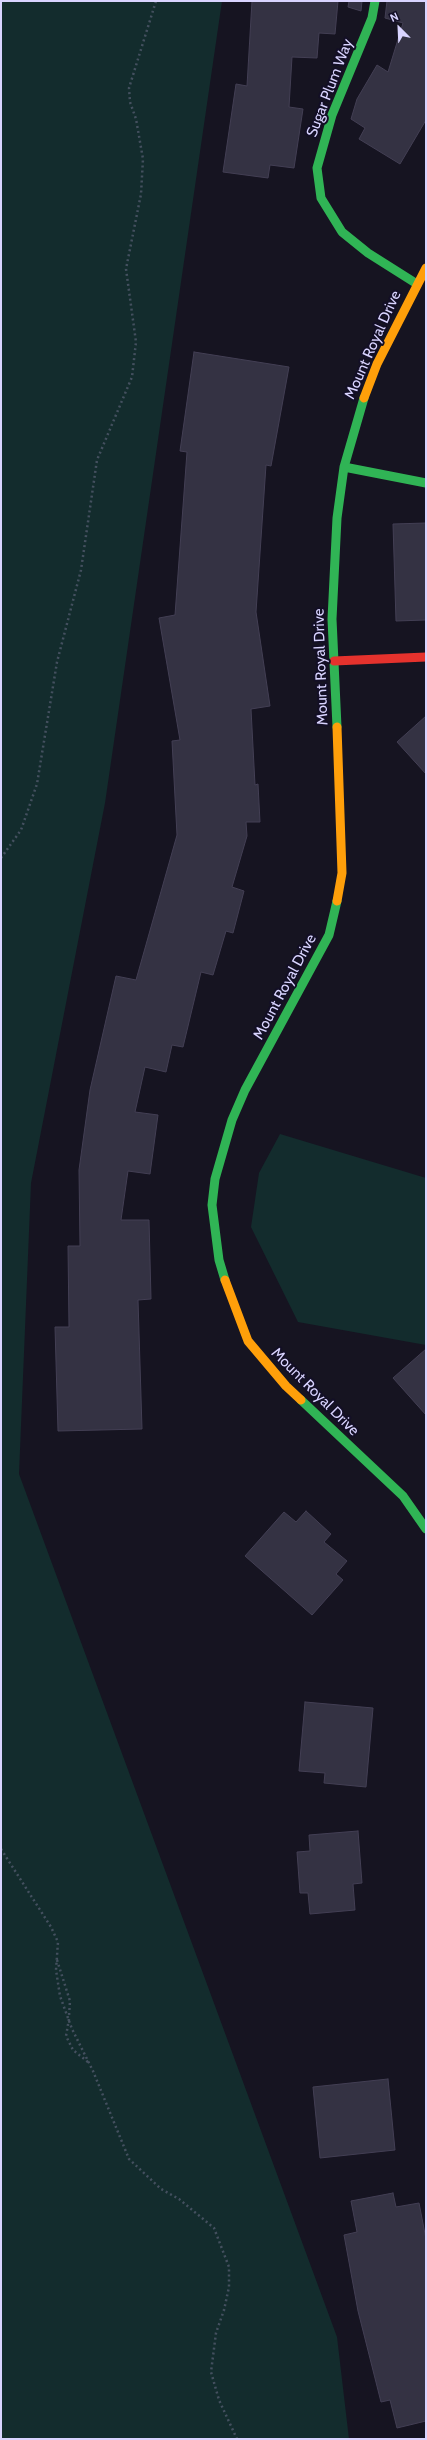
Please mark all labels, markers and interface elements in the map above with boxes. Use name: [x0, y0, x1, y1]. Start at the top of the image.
north arrow: [379, 8, 419, 48]
text: N: [388, 9, 401, 25]
street label: Sugar Plum Way: [303, 36, 357, 140]
street label: Mount Royal Drive: [341, 288, 405, 402]
street label: Mount Royal Drive: [310, 608, 332, 726]
street label: Mount Royal Drive: [250, 931, 320, 1043]
street label: Mount Royal Drive: [267, 1344, 363, 1440]

